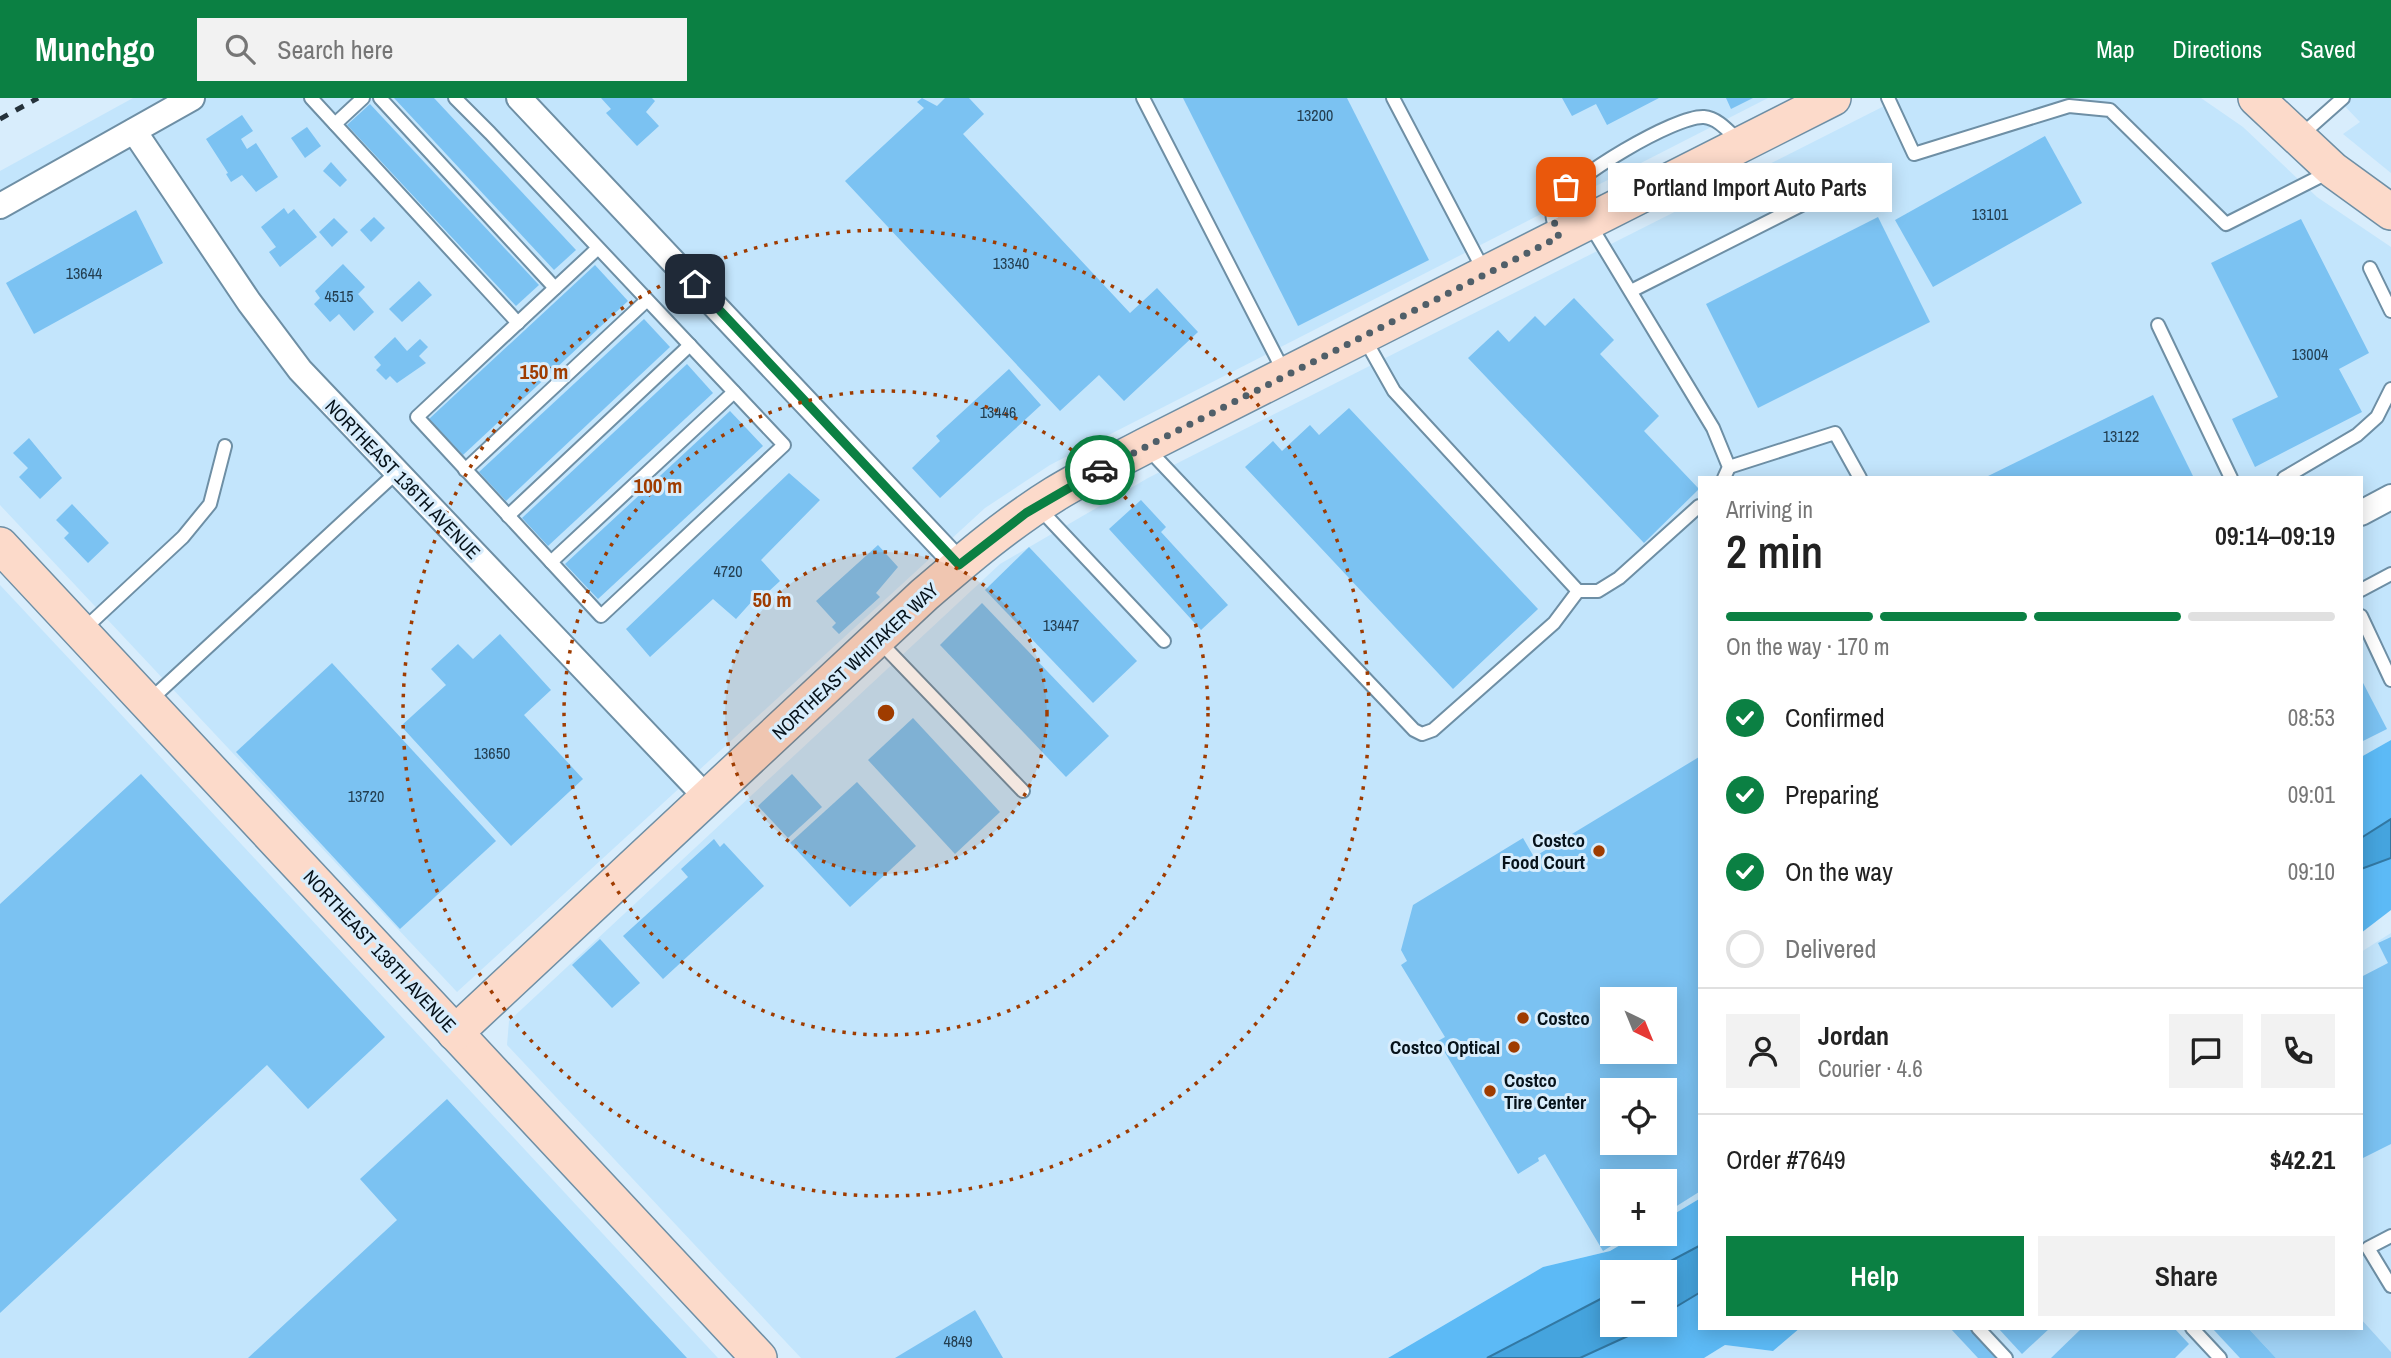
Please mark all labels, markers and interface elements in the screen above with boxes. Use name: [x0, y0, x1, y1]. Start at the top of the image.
search box: [197, 18, 687, 81]
text: Munchgo: [35, 27, 155, 71]
icon: search: [221, 30, 259, 68]
text: Search here: [277, 32, 393, 67]
text: Map: [2096, 33, 2134, 65]
text: Directions: [2172, 33, 2262, 65]
text: Saved: [2300, 33, 2356, 65]
house number: 13200: [1297, 104, 1333, 126]
pin: [1536, 157, 1596, 217]
callout: Portland Import Auto Parts: [1608, 162, 1892, 212]
icon: bag: [1547, 168, 1585, 206]
text: Portland Import Auto Parts: [1633, 172, 1867, 203]
house number: 13101: [1972, 203, 2009, 225]
house number: 13340: [993, 252, 1029, 274]
pin: [665, 254, 725, 314]
house number: 13644: [66, 262, 102, 284]
icon: home: [676, 265, 714, 303]
house number: 4515: [324, 285, 354, 307]
house number: 13004: [2292, 343, 2328, 365]
text: 150 m: [520, 357, 568, 386]
street label: NORTHEAST 136TH AVENUE: [320, 393, 486, 565]
house number: 13446: [980, 401, 1016, 423]
house number: 13122: [2103, 425, 2139, 447]
courier: [1065, 435, 1135, 505]
icon: car: [1081, 451, 1119, 489]
text: 100 m: [634, 471, 682, 500]
text: Arriving in: [1726, 494, 1813, 525]
text: 09:14–09:19: [2215, 518, 2335, 553]
text: 2 min: [1726, 520, 1823, 582]
house number: 4720: [713, 560, 743, 582]
street label: NORTHEAST WHITAKER WAY: [766, 576, 944, 745]
text: 50 m: [752, 585, 792, 614]
house number: 13447: [1043, 614, 1079, 636]
text: On the way · 170 m: [1726, 631, 1890, 662]
icon: check: [1726, 699, 1764, 737]
text: Confirmed: [1785, 700, 1885, 735]
centre of rings: [874, 701, 898, 725]
text: 08:53: [2288, 702, 2335, 733]
house number: 13650: [474, 742, 510, 764]
icon: check: [1726, 776, 1764, 814]
text: Preparing: [1785, 777, 1879, 812]
text: 09:01: [2288, 779, 2335, 810]
house number: 13720: [348, 785, 384, 807]
place label: Costco Food Court: [1502, 827, 1585, 875]
marker: Costco Food Court: [1591, 843, 1607, 859]
icon: check: [1726, 853, 1764, 891]
text: On the way: [1785, 854, 1893, 889]
text: 09:10: [2288, 856, 2335, 887]
street label: NORTHEAST 138TH AVENUE: [298, 864, 462, 1038]
text: Delivered: [1785, 931, 1876, 966]
north arrow: [1600, 987, 1676, 1064]
map controls: [1600, 987, 1677, 1337]
place label: Costco: [1537, 1005, 1590, 1031]
marker: Costco: [1515, 1010, 1531, 1026]
button: person: [1726, 1014, 1800, 1088]
button: chat: [2169, 1014, 2243, 1088]
button: phone: [2261, 1014, 2335, 1088]
text: Jordan: [1818, 1018, 1889, 1053]
place label: Costco Optical: [1390, 1034, 1500, 1060]
marker: Costco Optical: [1506, 1039, 1522, 1055]
text: Courier · 4.6: [1818, 1053, 1923, 1084]
place label: Costco Tire Center: [1504, 1067, 1586, 1115]
button: locate: [1600, 1078, 1677, 1155]
marker: Costco Tire Center: [1482, 1083, 1498, 1099]
text: Order #7649: [1726, 1142, 1846, 1177]
text: $42.21: [2270, 1142, 2335, 1177]
button: +: [1600, 1169, 1677, 1246]
button: Help: [1726, 1236, 2024, 1316]
button: Share: [2038, 1236, 2335, 1316]
button: −: [1600, 1260, 1677, 1337]
house number: 4849: [943, 1330, 973, 1352]

